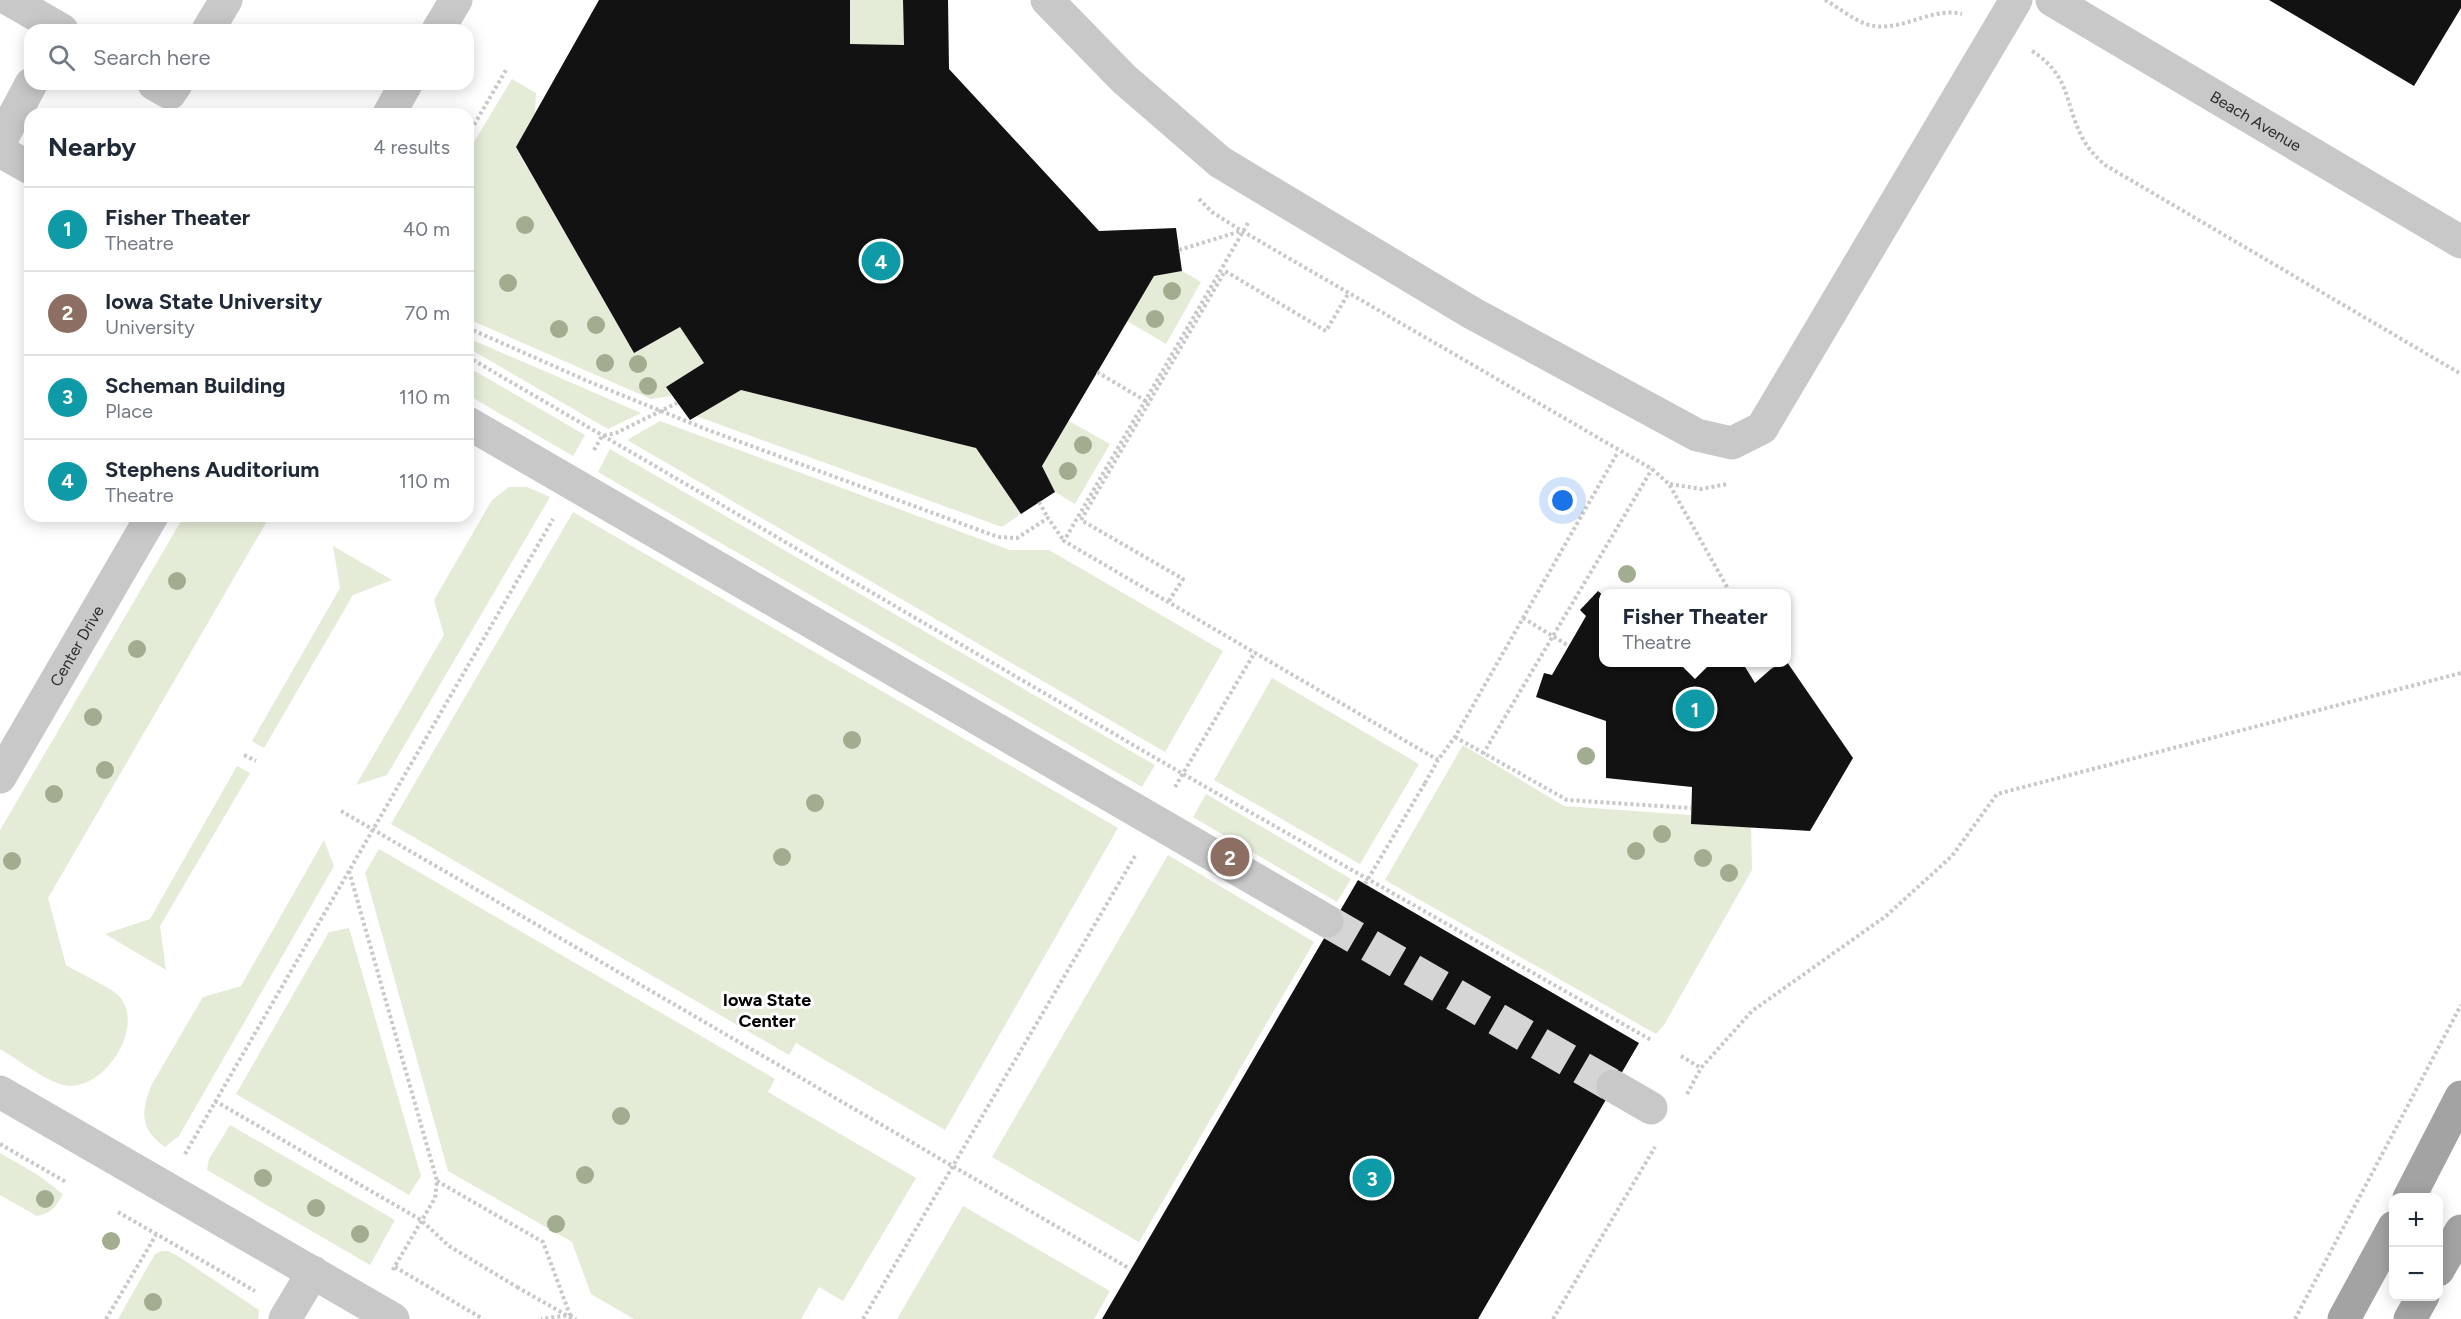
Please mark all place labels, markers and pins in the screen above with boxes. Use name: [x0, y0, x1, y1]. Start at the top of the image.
pin: 4: [862, 238, 900, 284]
pin: 1: [1676, 686, 1714, 732]
pin: 2: [1210, 834, 1250, 880]
pin: 3: [1352, 1156, 1392, 1200]

